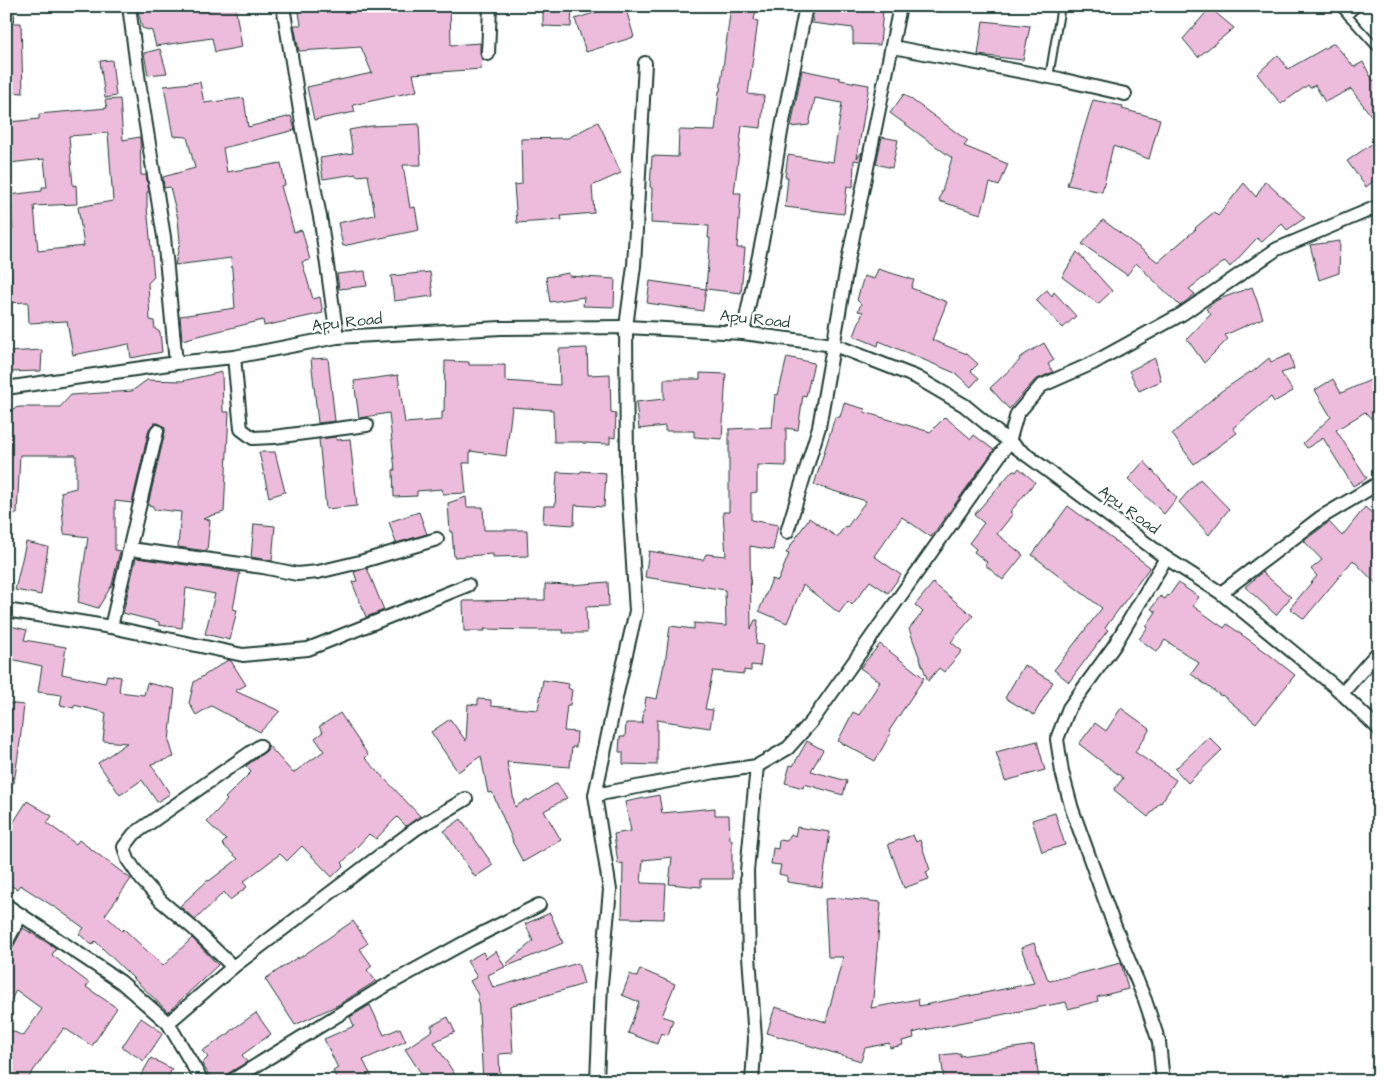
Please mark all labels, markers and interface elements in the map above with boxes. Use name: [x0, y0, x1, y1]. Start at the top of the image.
street label: Apu Road: [719, 304, 791, 334]
street label: Apu Road: [311, 307, 383, 337]
street label: Apu Road: [1094, 480, 1164, 540]

